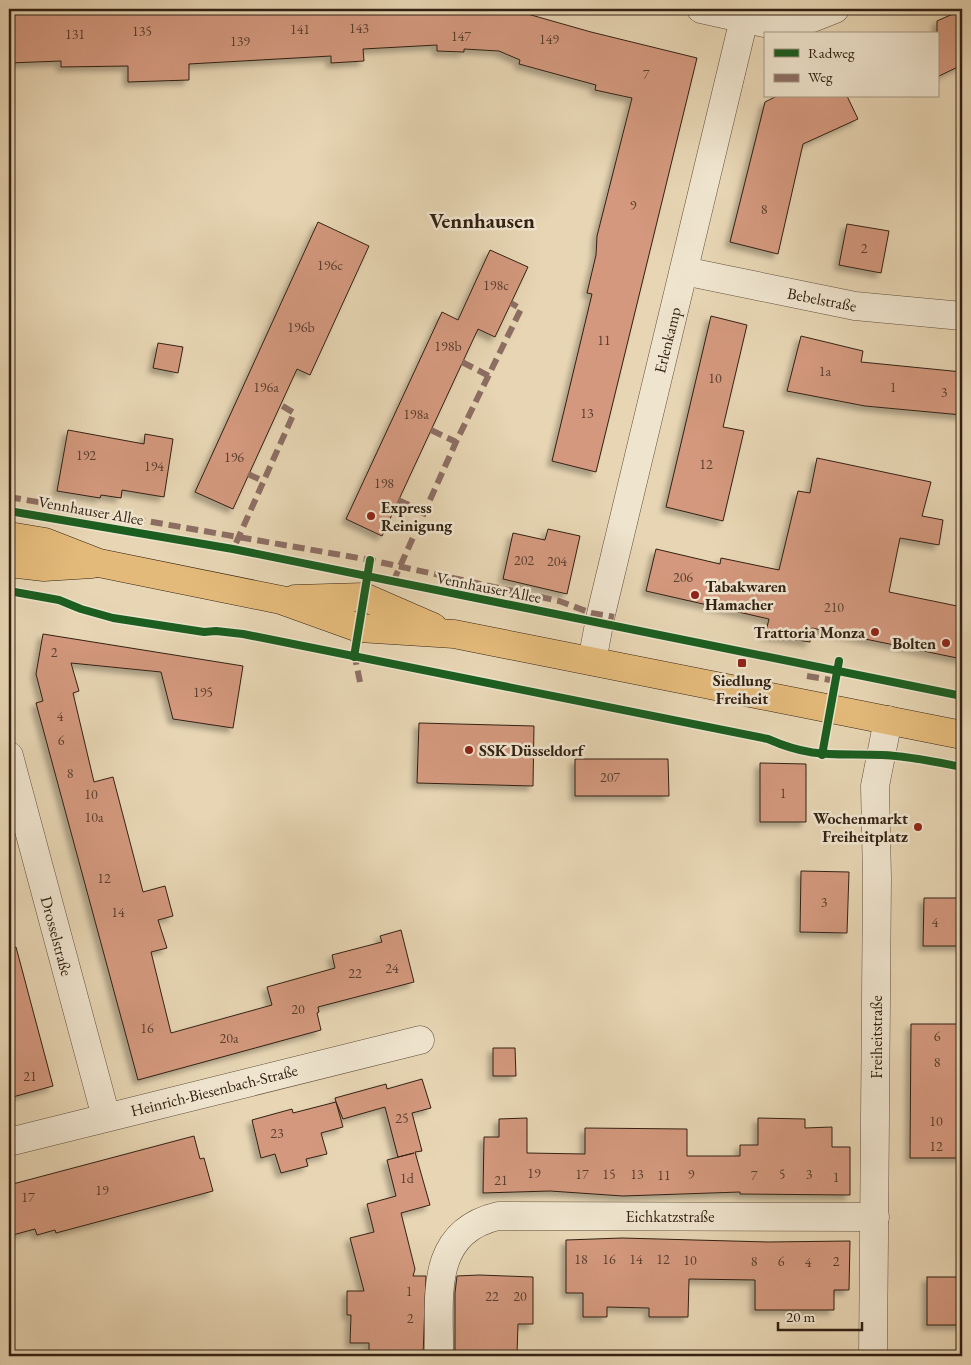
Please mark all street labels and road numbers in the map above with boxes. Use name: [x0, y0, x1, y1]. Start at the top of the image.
street label: Bebelstraße: [785, 282, 858, 316]
street label: Erlenkamp: [649, 305, 686, 375]
street label: Vennhauser Allee: [37, 491, 145, 530]
street label: Vennhauser Allee: [435, 567, 543, 608]
street label: Drosselstraße: [36, 894, 77, 978]
street label: Freiheitstraße: [866, 995, 887, 1079]
street label: Heinrich-Biesenbach-Straße: [128, 1060, 300, 1121]
street label: Eichkatzstraße: [626, 1206, 714, 1227]

